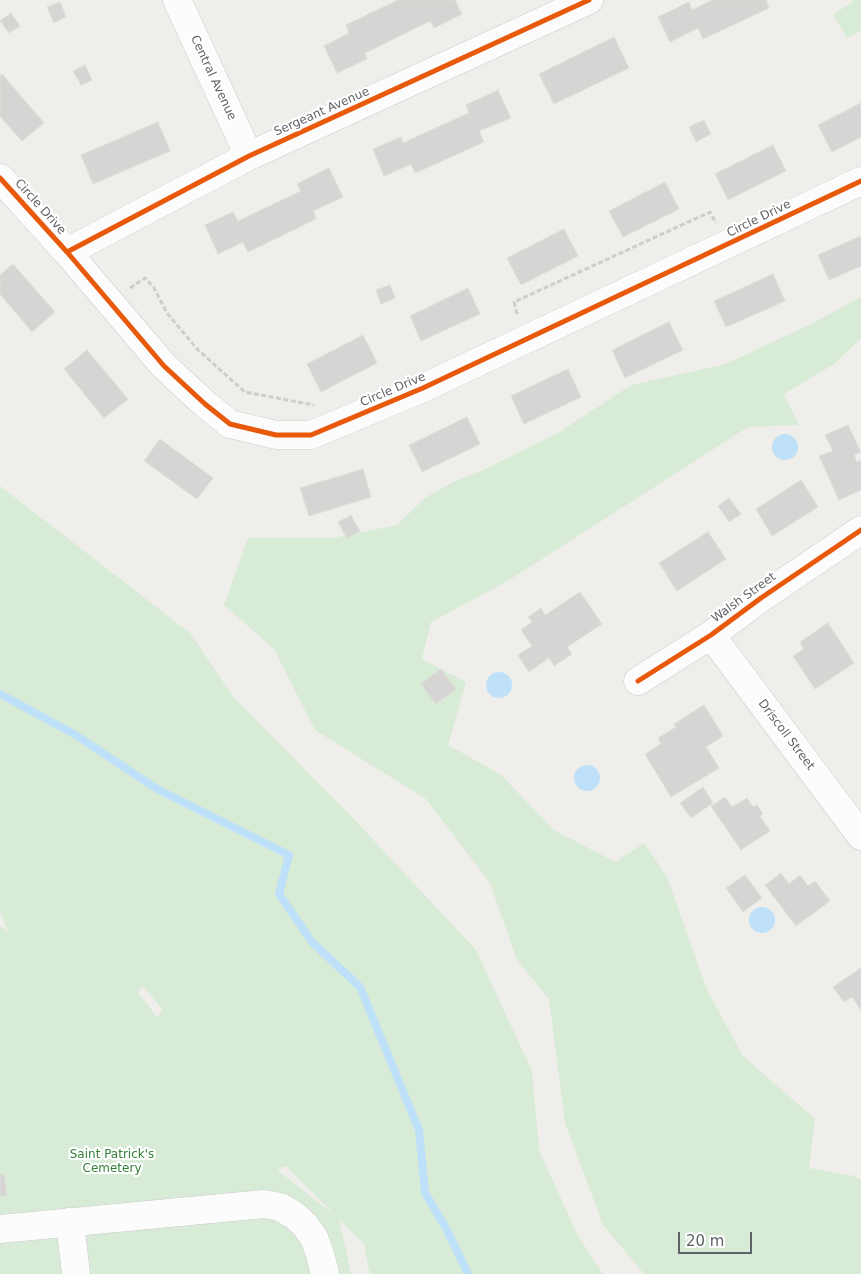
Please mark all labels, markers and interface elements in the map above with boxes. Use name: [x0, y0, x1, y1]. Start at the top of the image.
street label: Central Avenue: [187, 33, 239, 123]
street label: Sergeant Avenue: [272, 85, 372, 139]
street label: Circle Drive: [11, 176, 69, 238]
street label: Circle Drive: [725, 197, 793, 241]
street label: Circle Drive: [358, 370, 428, 410]
street label: Walsh Street: [709, 570, 779, 626]
street label: Driscoll Street: [755, 697, 817, 773]
park label: Saint Patrick's Cemetery: [70, 1148, 154, 1176]
scale bar: [681, 1222, 755, 1254]
text: 20 m: [686, 1232, 724, 1250]

